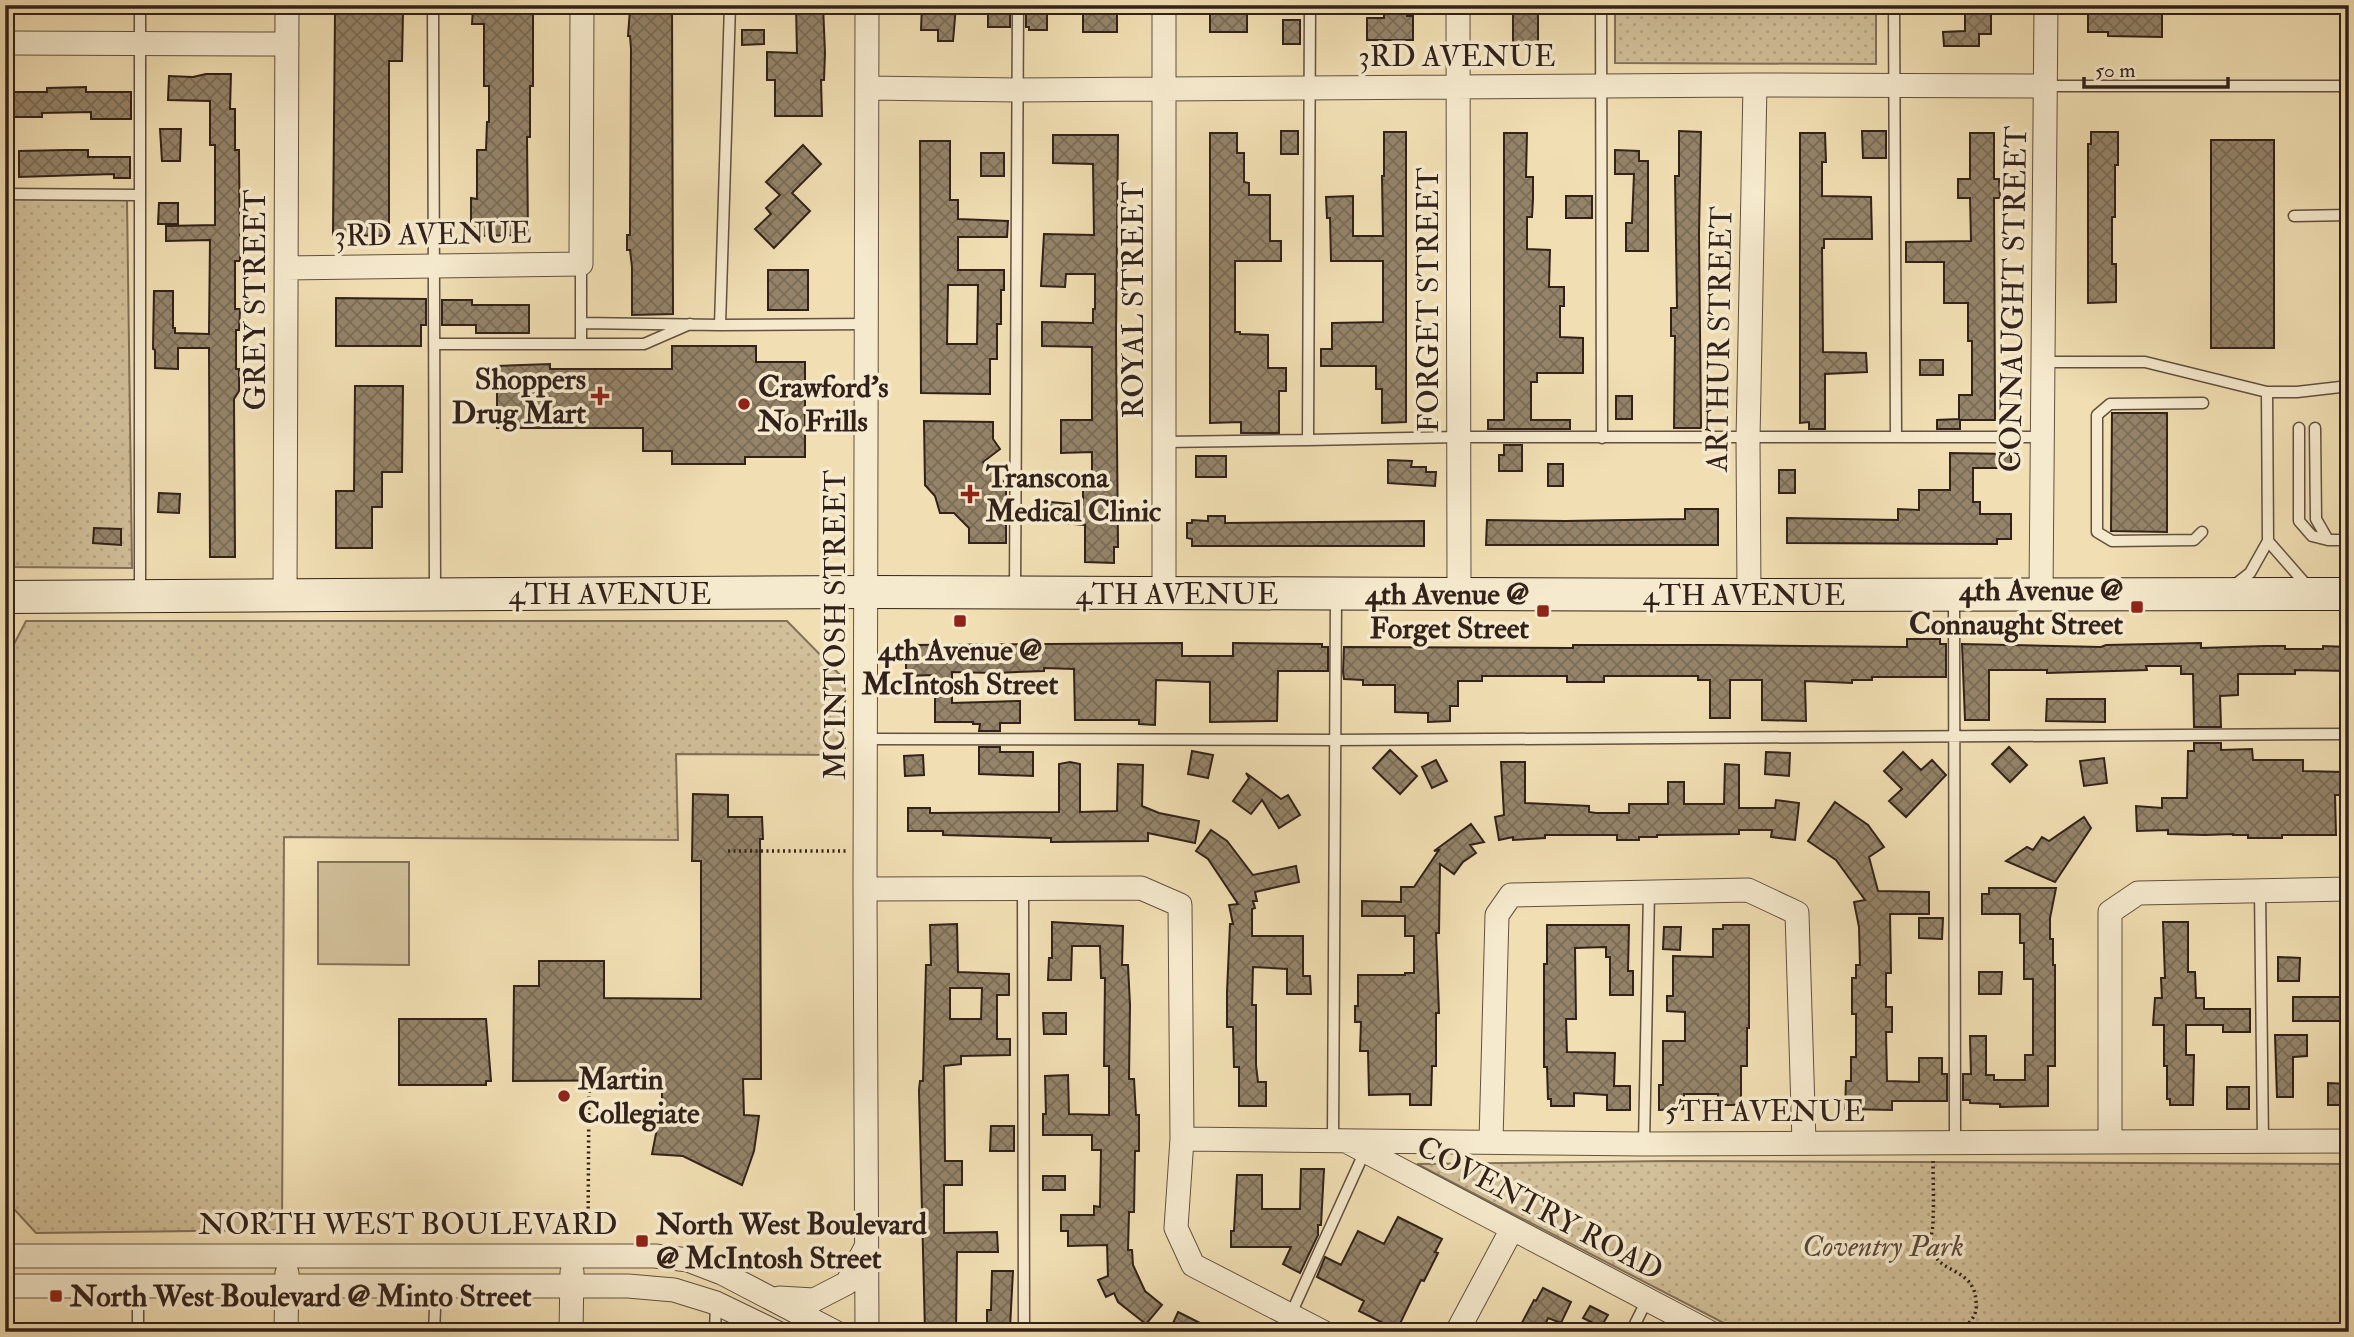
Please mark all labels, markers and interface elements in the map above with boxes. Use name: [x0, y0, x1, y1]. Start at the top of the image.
street label: 3RD AVENUE: [1358, 38, 1556, 75]
scale bar: [2084, 46, 2228, 90]
text: 50 m: [2095, 57, 2136, 84]
street label: CONNAUGHT STREET: [1992, 125, 2035, 473]
street label: FORGET STREET: [1410, 167, 1447, 433]
street label: ROYAL STREET: [1115, 181, 1152, 419]
street label: GREY STREET: [237, 189, 274, 411]
street label: ARTHUR STREET: [1699, 206, 1740, 473]
street label: 3RD AVENUE: [334, 214, 532, 255]
place label: Shoppers Drug Mart: [452, 361, 586, 432]
place label: Crawford's No Frills: [757, 369, 889, 440]
marker: Shoppers Drug Mart: [592, 388, 608, 404]
marker: Crawford's No Frills: [736, 396, 752, 412]
place label: Transcona Medical Clinic: [985, 459, 1161, 530]
street label: MCINTOSH STREET: [817, 470, 854, 780]
marker: Transcona Medical Clinic: [960, 484, 980, 504]
place label: 4th Avenue @ Connaught Street: [1909, 572, 2123, 643]
street label: 4TH AVENUE: [509, 576, 711, 613]
street label: 4TH AVENUE: [1076, 576, 1278, 613]
place label: 4th Avenue @ Forget Street: [1364, 576, 1529, 647]
street label: 4TH AVENUE: [1643, 577, 1845, 614]
marker: 4th Avenue @ Connaught Street: [2129, 599, 2145, 615]
marker: 4th Avenue @ Forget Street: [1535, 603, 1551, 619]
marker: 4th Avenue @ McIntosh Street: [952, 613, 968, 629]
place label: 4th Avenue @ McIntosh Street: [861, 632, 1058, 703]
place label: Martin Collegiate: [577, 1061, 700, 1132]
marker: Martin Collegiate: [556, 1088, 572, 1104]
street label: 5TH AVENUE: [1665, 1093, 1865, 1130]
street label: COVENTRY ROAD: [1410, 1128, 1669, 1289]
street label: NORTH WEST BOULEVARD: [199, 1206, 617, 1243]
place label: North West Boulevard @ McIntosh Street: [655, 1206, 927, 1277]
park label: Coventry Park: [1802, 1228, 1964, 1265]
marker: North West Boulevard @ McIntosh Street: [634, 1233, 650, 1249]
place label: North West Boulevard @ Minto Street: [69, 1278, 532, 1315]
marker: North West Boulevard @ Minto Street: [48, 1288, 64, 1304]

